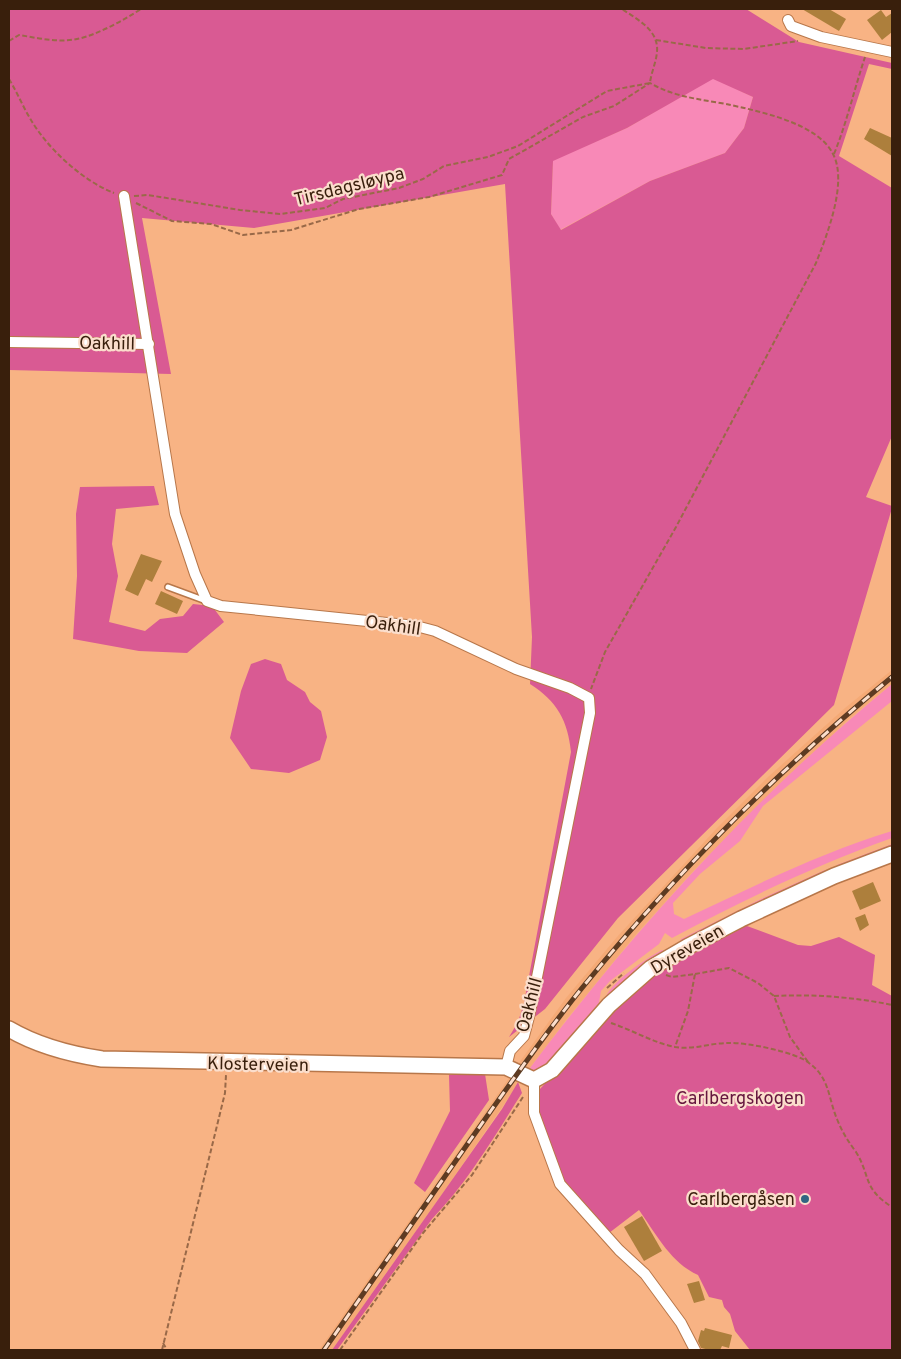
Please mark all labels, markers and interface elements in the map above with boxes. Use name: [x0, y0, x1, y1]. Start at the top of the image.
street label: Tirsdagsløypa: [292, 163, 407, 212]
street label: Oakhill: [79, 333, 135, 356]
street label: Oakhill: [363, 611, 422, 642]
street label: Dyreveien: [647, 920, 729, 981]
street label: Oakhill: [512, 975, 549, 1035]
street label: Klosterveien: [207, 1053, 309, 1078]
park label: Carlbergskogen: [676, 1088, 804, 1111]
place label: Carlbergåsen: [687, 1189, 795, 1212]
marker: Carlbergåsen: [799, 1193, 811, 1205]

